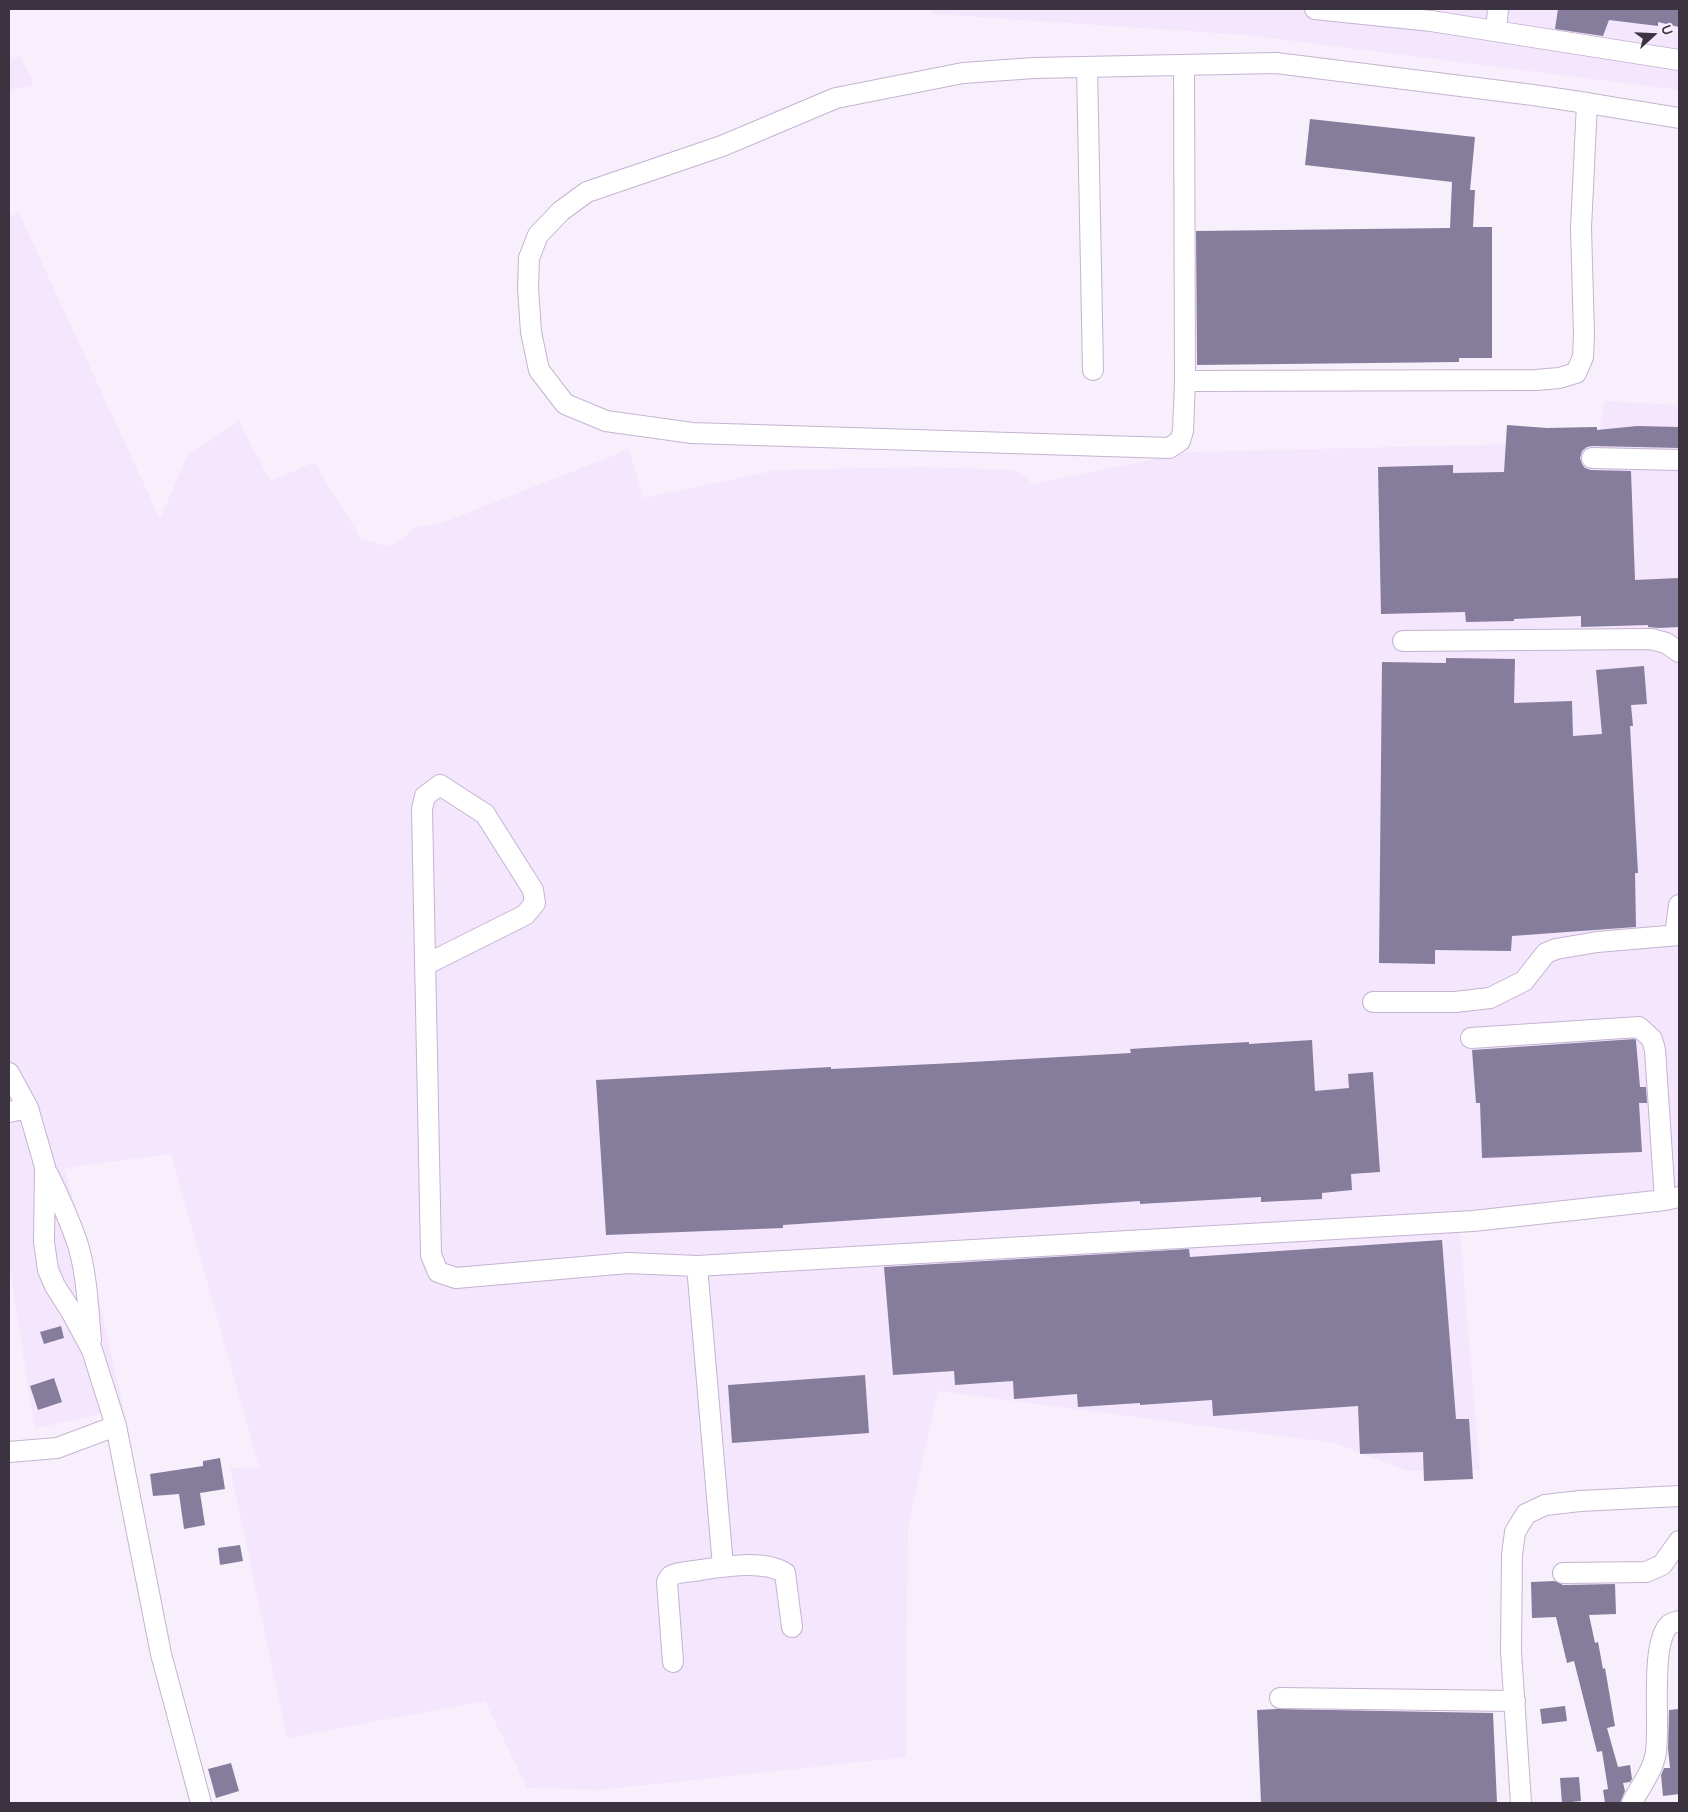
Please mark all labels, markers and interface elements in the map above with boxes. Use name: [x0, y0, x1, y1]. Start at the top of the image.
north arrow: [1628, 10, 1678, 60]
text: U: [1657, 22, 1677, 38]

